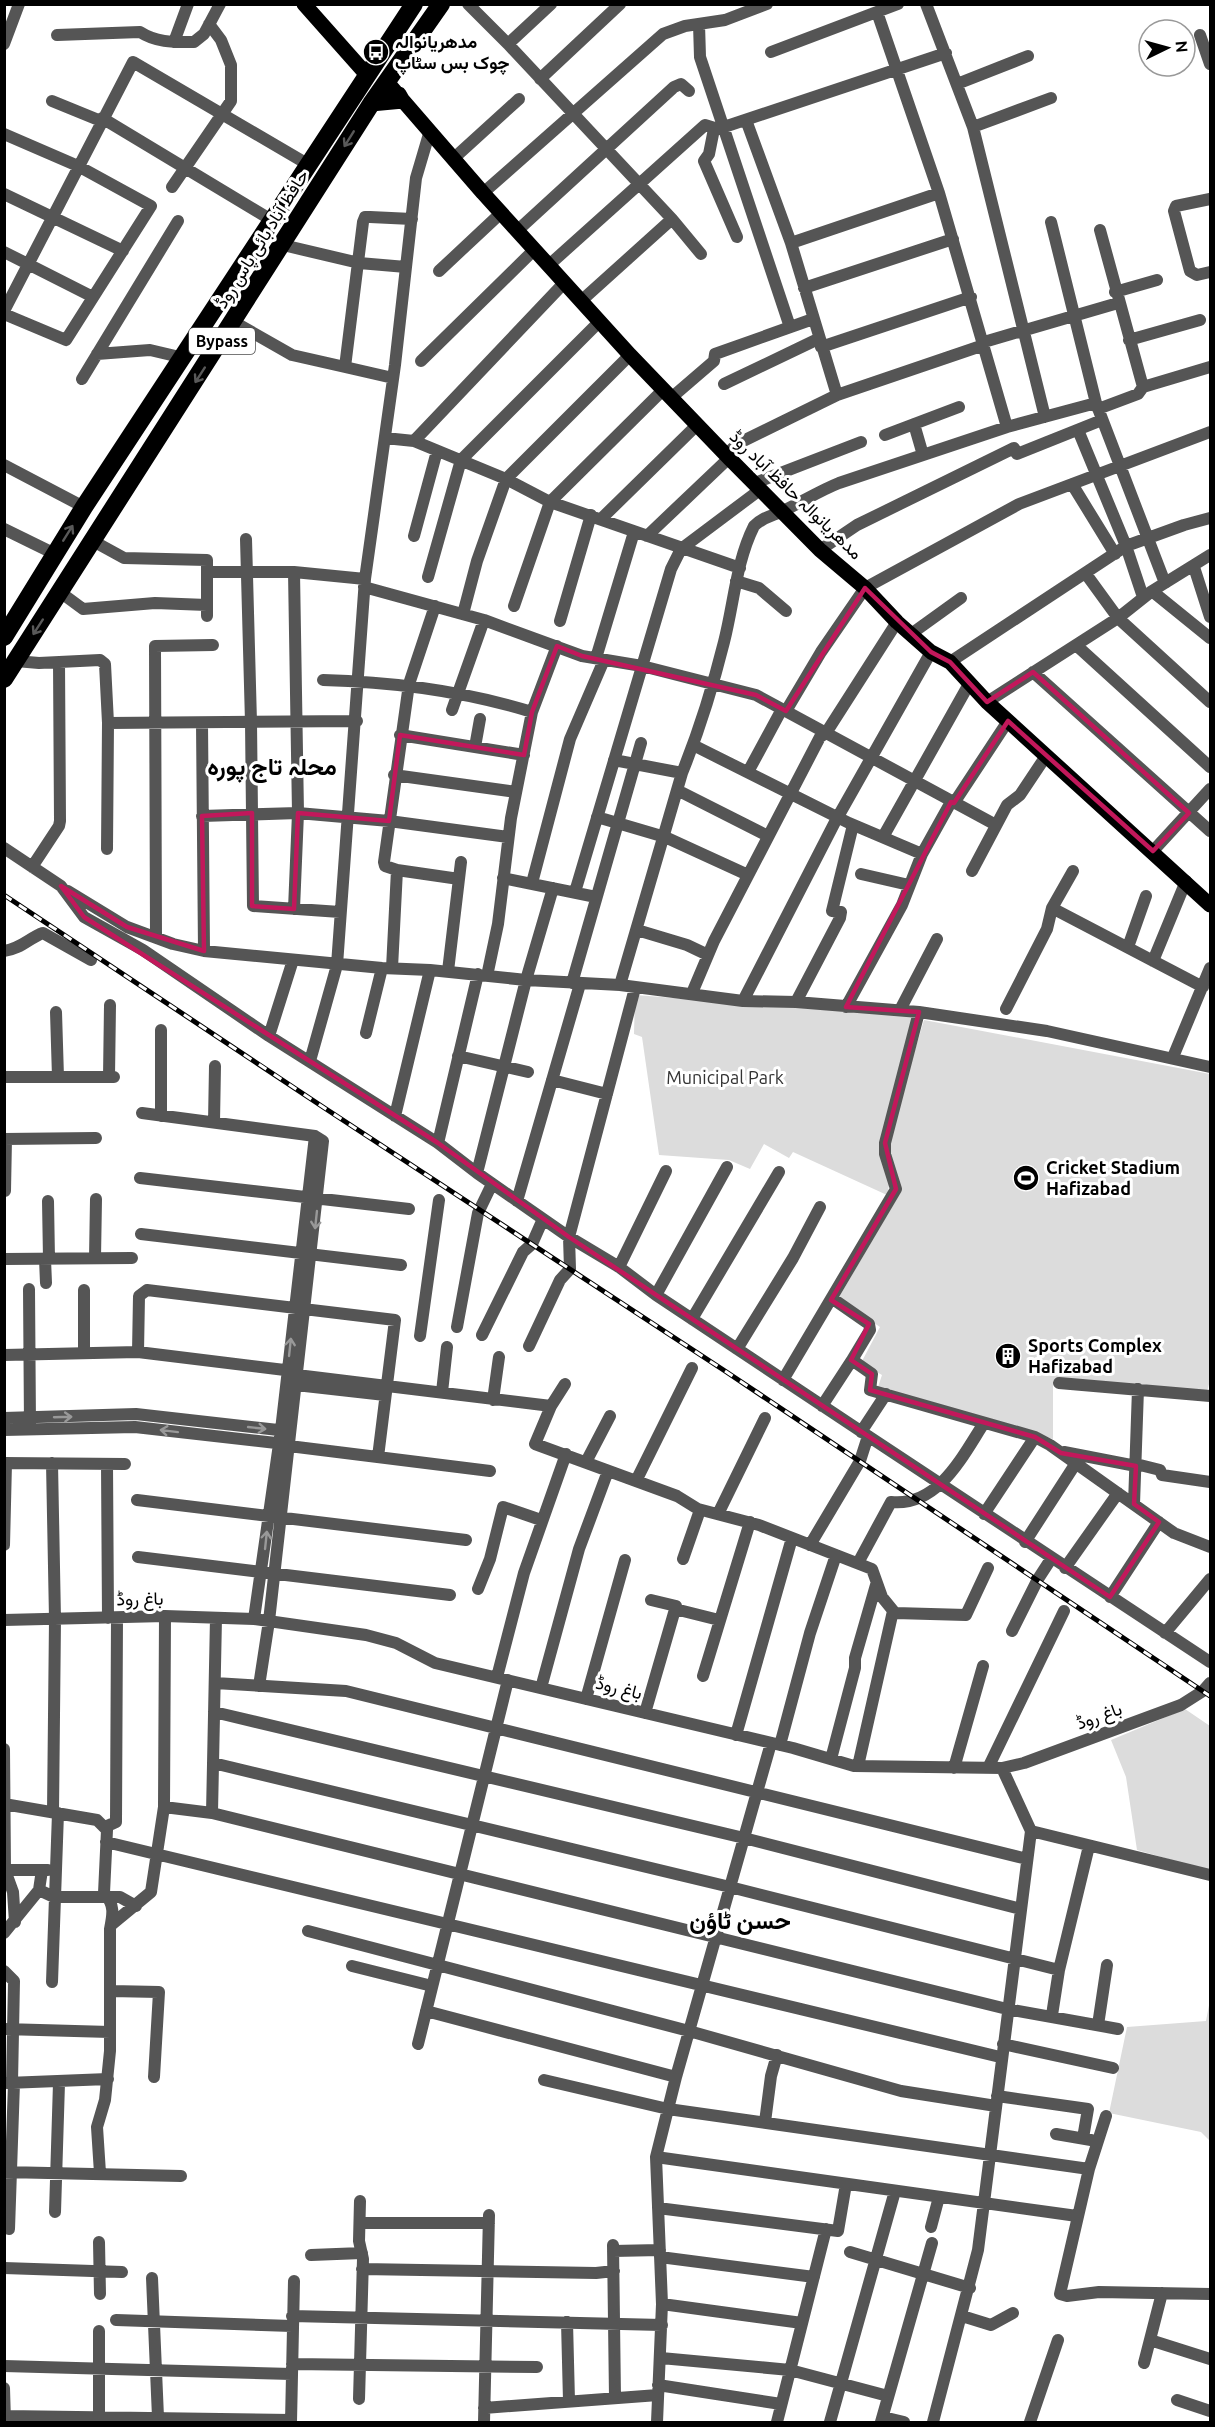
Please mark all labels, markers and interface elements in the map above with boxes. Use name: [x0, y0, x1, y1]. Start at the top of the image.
north arrow: [1137, 18, 1197, 78]
place label: مدھریانوالہ چوک بس سٹاپ: [395, 31, 510, 75]
bus stop icon: مدھریانوالہ چوک بس سٹاپ: [361, 37, 391, 67]
text: N: [1172, 40, 1191, 53]
one-way arrow: [342, 130, 354, 147]
street label: حافظ آباد بائی پاس روڈ: [210, 166, 314, 313]
road number: Bypass: [189, 328, 255, 354]
one-way arrow: [194, 366, 206, 383]
street label: مدھریانوالہ حافظ آباد روڈ: [725, 426, 867, 564]
one-way arrow: [63, 525, 75, 542]
one-way arrow: [31, 619, 44, 636]
district label: محلہ تاج پورہ: [207, 753, 337, 783]
park label: Municipal Park: [666, 1067, 784, 1087]
place label: Cricket Stadium Hafizabad: [1046, 1157, 1180, 1198]
sports icon: Cricket Stadium Hafizabad: [1011, 1163, 1041, 1193]
one-way arrow: [310, 1210, 321, 1229]
place label: Sports Complex Hafizabad: [1028, 1335, 1162, 1376]
one-way arrow: [285, 1337, 296, 1357]
building icon: Sports Complex Hafizabad: [993, 1341, 1023, 1371]
one-way arrow: [52, 1411, 72, 1422]
one-way arrow: [247, 1422, 267, 1433]
one-way arrow: [159, 1425, 179, 1436]
one-way arrow: [261, 1531, 272, 1551]
street label: باغ روڈ: [116, 1588, 164, 1611]
street label: باغ روڈ: [593, 1672, 644, 1705]
street label: باغ روڈ: [1073, 1698, 1125, 1735]
district label: حسن ٹاؤن: [689, 1907, 791, 1936]

